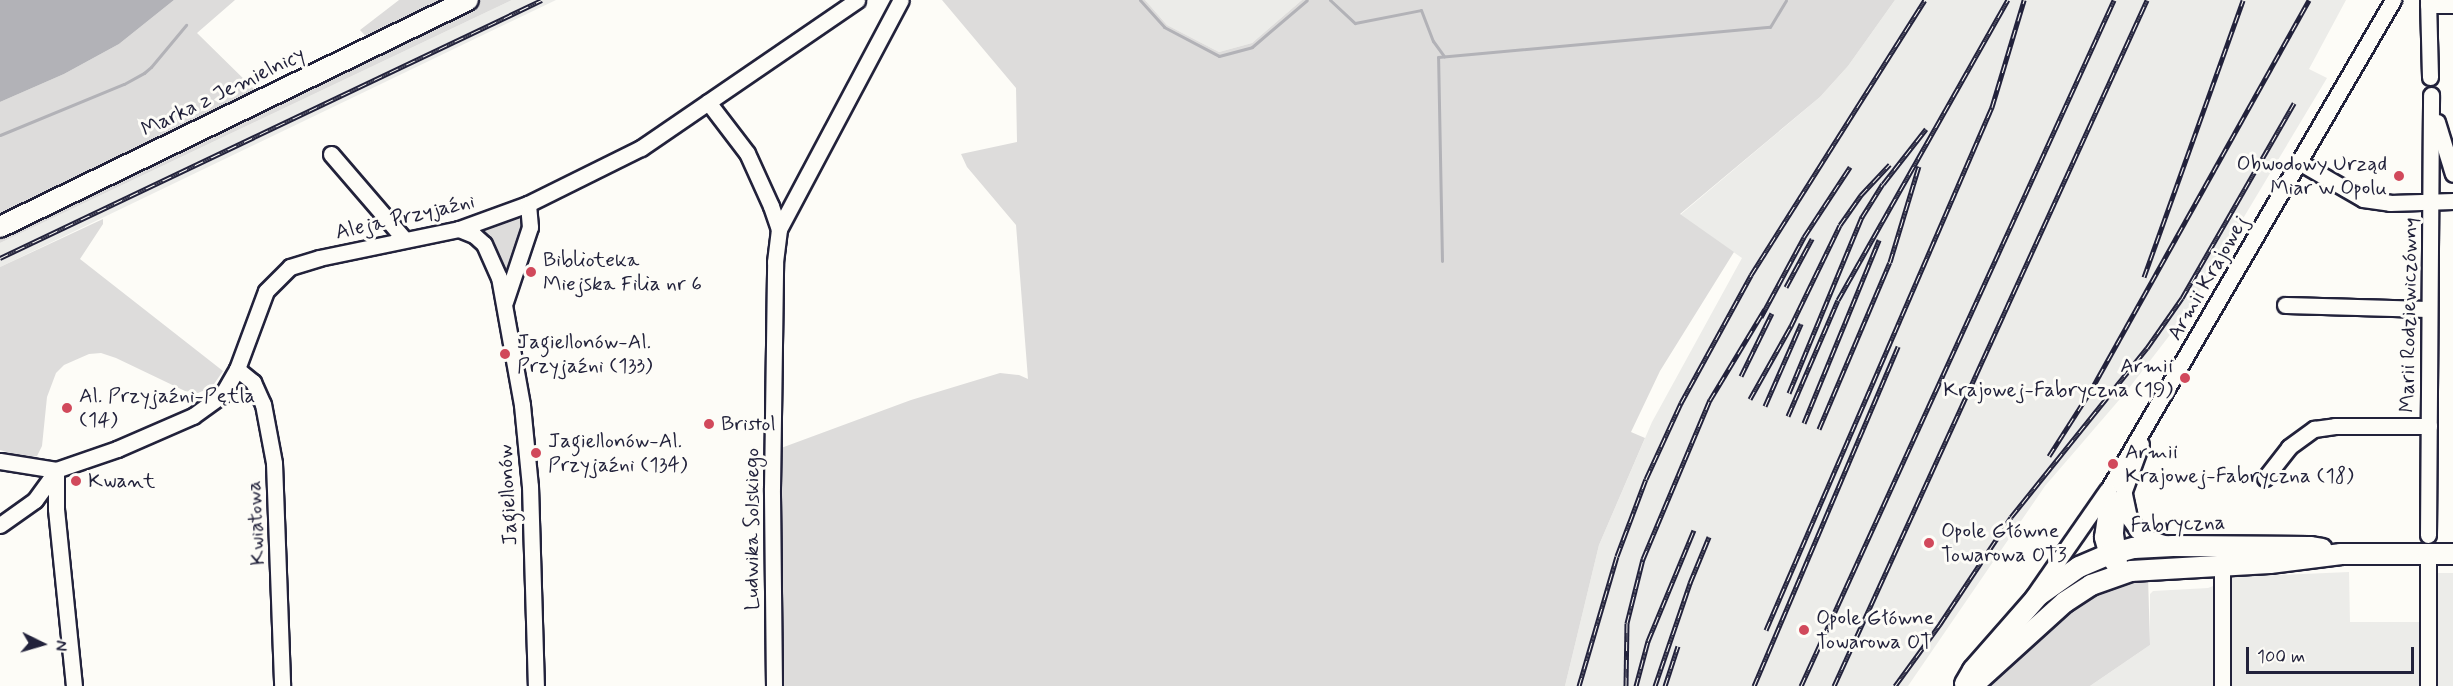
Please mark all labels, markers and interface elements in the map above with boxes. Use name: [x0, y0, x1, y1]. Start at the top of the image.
street label: Marka z Jemielnicy: [138, 42, 308, 142]
place label: Obwodowy Urząd Miar w Opolu: [2236, 151, 2387, 201]
marker: Obwodowy Urząd Miar w Opolu: [2392, 169, 2406, 183]
street label: Aleja Przyjaźni: [333, 189, 477, 245]
street label: Armii Krajowej: [2162, 211, 2254, 345]
street label: Marii Rodziewiczówny: [2395, 217, 2423, 413]
place label: Biblioteka Miejska Filia nr 6: [543, 247, 701, 297]
marker: Biblioteka Miejska Filia nr 6: [524, 265, 538, 279]
place label: Jagiellonów-Al. Przyjaźni (133): [517, 329, 653, 379]
marker: Jagiellonów-Al. Przyjaźni (133): [498, 347, 512, 361]
place label: Armii Krajowej-Fabryczna (19): [1943, 353, 2173, 403]
marker: Armii Krajowej-Fabryczna (19): [2178, 371, 2192, 385]
place label: Al. Przyjaźni-Pętla (14): [79, 383, 255, 433]
marker: Al. Przyjaźni-Pętla (14): [60, 401, 74, 415]
place label: Bristol: [721, 411, 776, 437]
marker: Bristol: [702, 417, 716, 431]
place label: Jagiellonów-Al. Przyjaźni (134): [548, 428, 687, 478]
place label: Armii Krajowej-Fabryczna (18): [2125, 439, 2354, 489]
street label: Jagiellonów: [493, 444, 523, 546]
marker: Jagiellonów-Al. Przyjaźni (134): [529, 446, 543, 460]
street label: Ludwika Solskiego: [739, 449, 765, 609]
marker: Armii Krajowej-Fabryczna (18): [2106, 457, 2120, 471]
place label: Kwant: [88, 468, 155, 494]
marker: Kwant: [69, 474, 83, 488]
street label: Kwiatowa: [241, 480, 271, 566]
street label: Fabryczna: [2130, 510, 2226, 538]
place label: Opole Główne Towarowa OT3: [1941, 518, 2067, 568]
marker: Opole Główne Towarowa OT3: [1922, 536, 1936, 550]
place label: Opole Główne Towarowa OT: [1816, 605, 1933, 655]
north arrow: [12, 614, 72, 674]
marker: Opole Główne Towarowa OT: [1797, 623, 1811, 637]
scale bar: [2249, 635, 2417, 673]
text: N: [50, 639, 71, 652]
text: 100 m: [2257, 645, 2305, 669]

